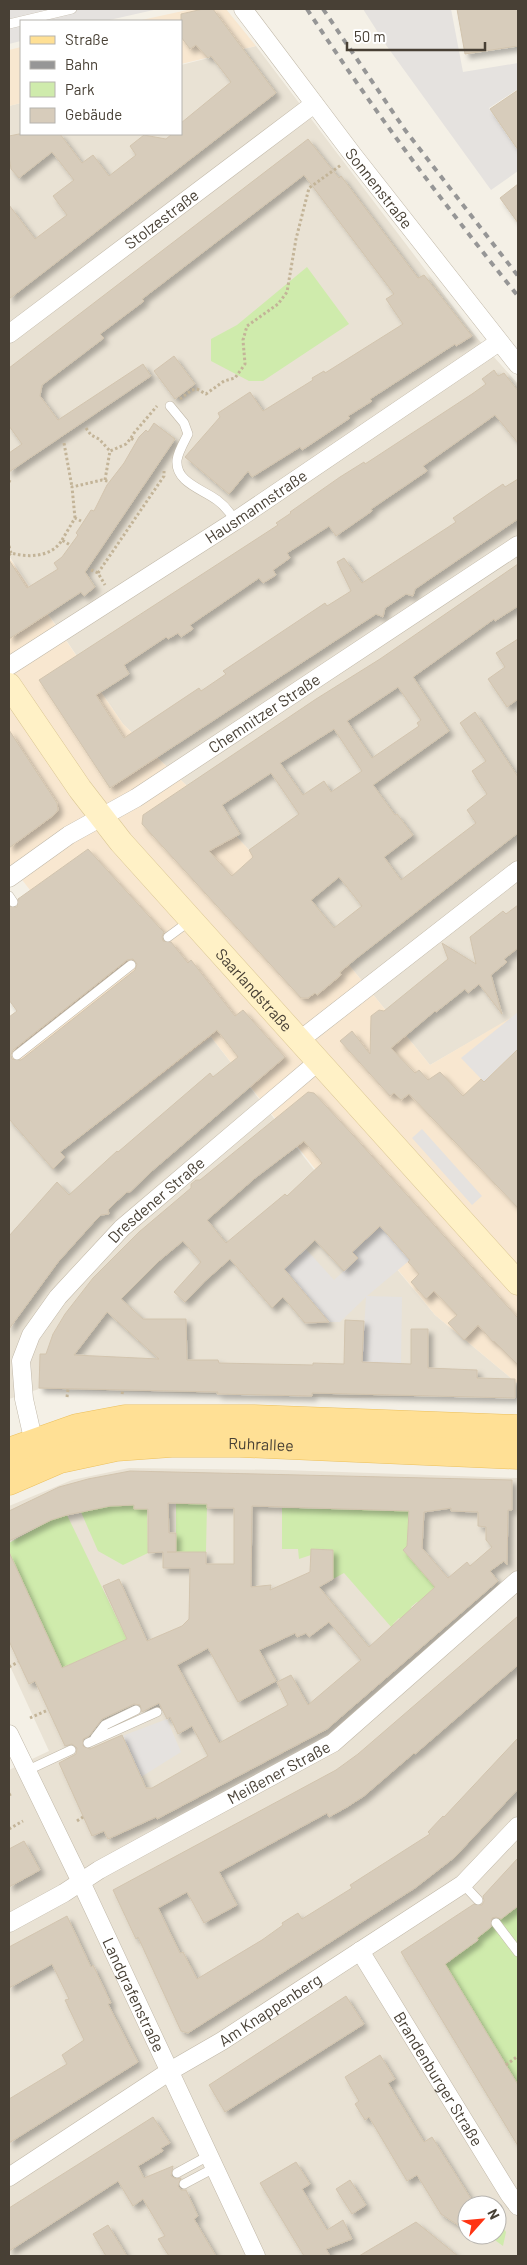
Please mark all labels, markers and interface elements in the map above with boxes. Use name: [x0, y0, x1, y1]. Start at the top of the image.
legend: [20, 20, 182, 135]
scale bar: [347, 20, 484, 52]
text: 50 m: [354, 27, 386, 45]
text: Straße: [65, 30, 109, 48]
text: Bahn: [65, 55, 98, 73]
text: Park: [65, 80, 95, 98]
text: Gebäude: [65, 105, 122, 123]
street label: Sonnenstraße: [342, 144, 417, 232]
street label: Stolzestraße: [120, 185, 202, 253]
street label: Hausmannstraße: [201, 465, 310, 547]
street label: Chemnitzer Straße: [204, 669, 323, 757]
street label: Saarlandstraße: [212, 944, 297, 1035]
street label: Dresdener Straße: [103, 1152, 208, 1246]
street label: Ruhrallee: [228, 1433, 294, 1454]
street label: Meißener Straße: [224, 1736, 333, 1808]
street label: Landgrafenstraße: [99, 1934, 169, 2055]
street label: Am Knappenberg: [215, 1969, 325, 2050]
street label: Brandenburger Straße: [390, 2008, 487, 2149]
north arrow: [457, 2195, 507, 2245]
text: N: [484, 2206, 504, 2222]

